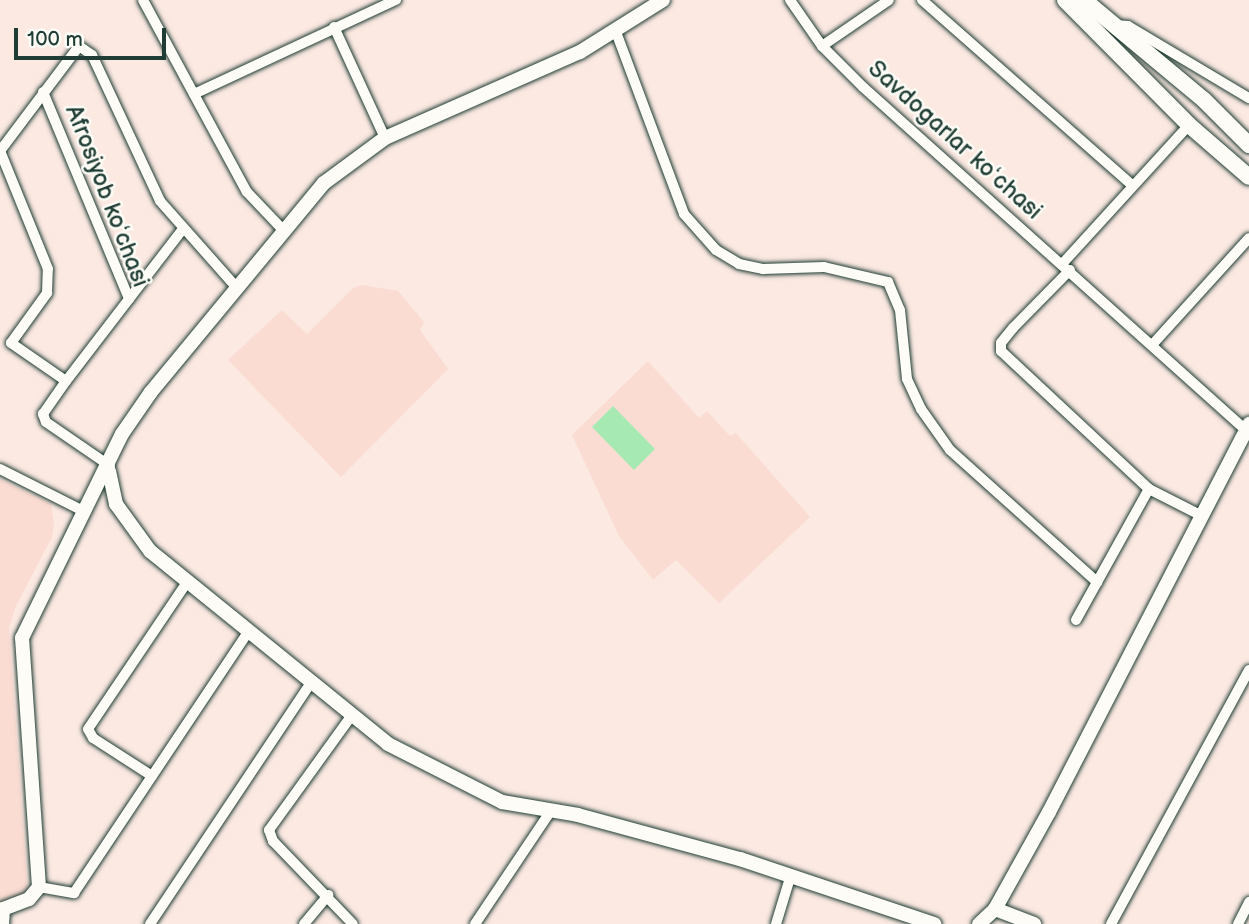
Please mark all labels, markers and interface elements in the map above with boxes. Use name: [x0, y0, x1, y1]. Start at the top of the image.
scale bar: [18, 14, 170, 58]
text: 100 m: [27, 27, 83, 52]
street label: Savdogarlar koʻchasi: [862, 54, 1048, 226]
street label: Afrosiyob koʻchasi: [59, 101, 155, 291]

